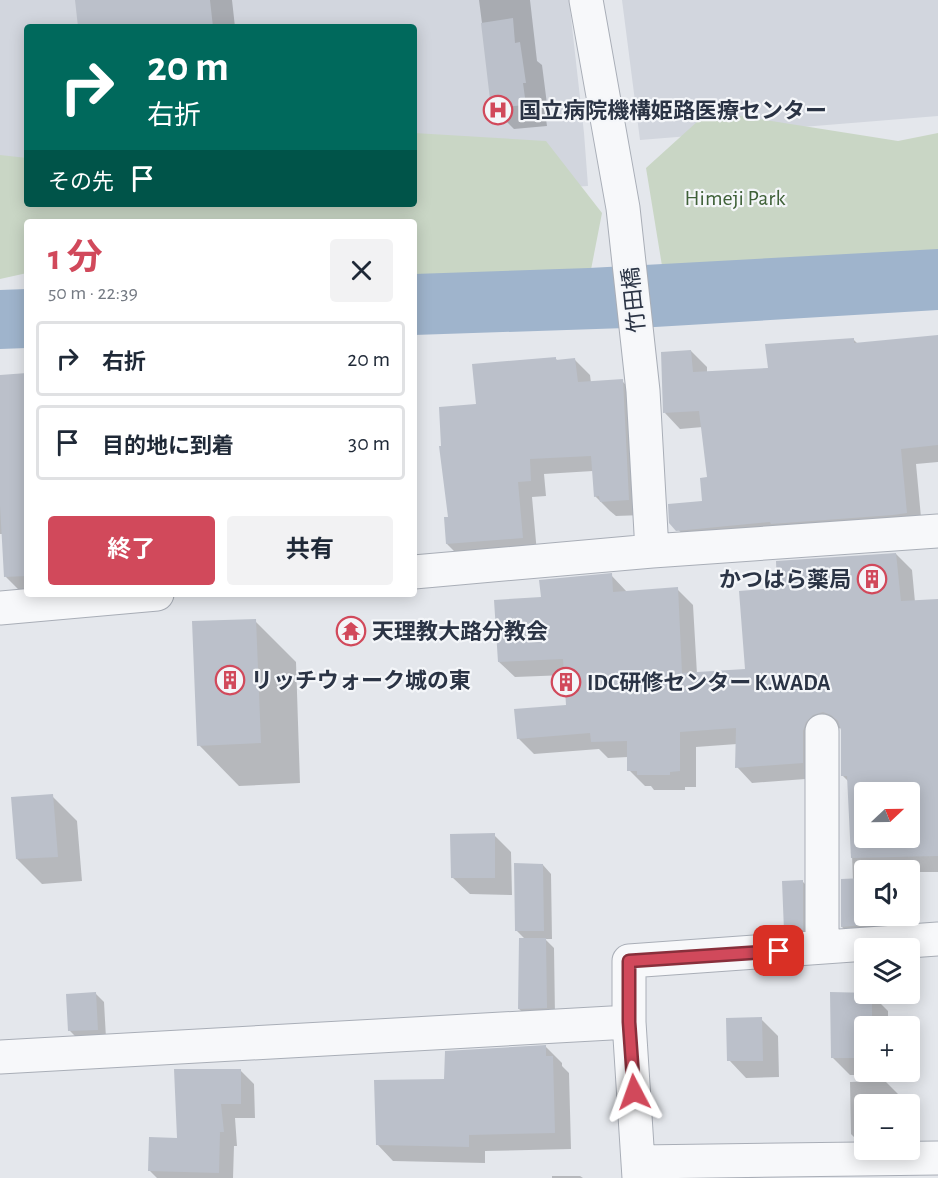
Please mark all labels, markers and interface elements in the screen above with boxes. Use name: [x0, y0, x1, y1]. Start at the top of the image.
text: 20 m: [147, 46, 229, 88]
icon: right: [48, 48, 126, 126]
hospital icon: 国立病院機構姫路医療センター: [482, 94, 514, 126]
place label: 国立病院機構姫路医療センター: [519, 99, 827, 122]
text: 右折: [147, 102, 201, 129]
icon: arrive: [126, 162, 159, 195]
text: その先: [48, 171, 114, 193]
park label: Himeji Park: [685, 187, 785, 209]
button: close: [330, 239, 393, 302]
text: 1 分: [48, 240, 102, 276]
street label: 竹田橋: [619, 266, 648, 334]
text: 50 m · 22:39: [48, 283, 138, 303]
icon: right: [51, 342, 84, 375]
text: 20 m: [347, 348, 390, 370]
text: 右折: [102, 351, 146, 373]
icon: arrive: [51, 426, 84, 459]
text: 30 m: [348, 432, 390, 454]
text: 目的地に到着: [102, 435, 234, 457]
button: 終了: [48, 516, 215, 585]
button: 共有: [227, 516, 393, 585]
building icon: かつはら薬局: [856, 563, 888, 595]
place label: かつはら薬局: [719, 568, 851, 591]
temple icon: 天理教大路分教会: [335, 615, 367, 647]
place label: 天理教大路分教会: [372, 620, 548, 643]
building icon: リッチウォーク城の東: [214, 664, 246, 696]
building icon: IDC研修センター K.WADA: [550, 666, 582, 698]
place label: リッチウォーク城の東: [251, 669, 471, 692]
place label: IDC研修センター K.WADA: [587, 671, 830, 694]
north arrow: [854, 782, 920, 848]
map controls: [854, 782, 920, 1160]
button: sound: [854, 860, 920, 926]
pin: [753, 925, 804, 976]
icon: arrive: [762, 934, 795, 967]
button: layers: [854, 938, 920, 1004]
button: +: [854, 1016, 920, 1082]
position arrow: [602, 1060, 666, 1124]
button: −: [854, 1094, 920, 1160]

